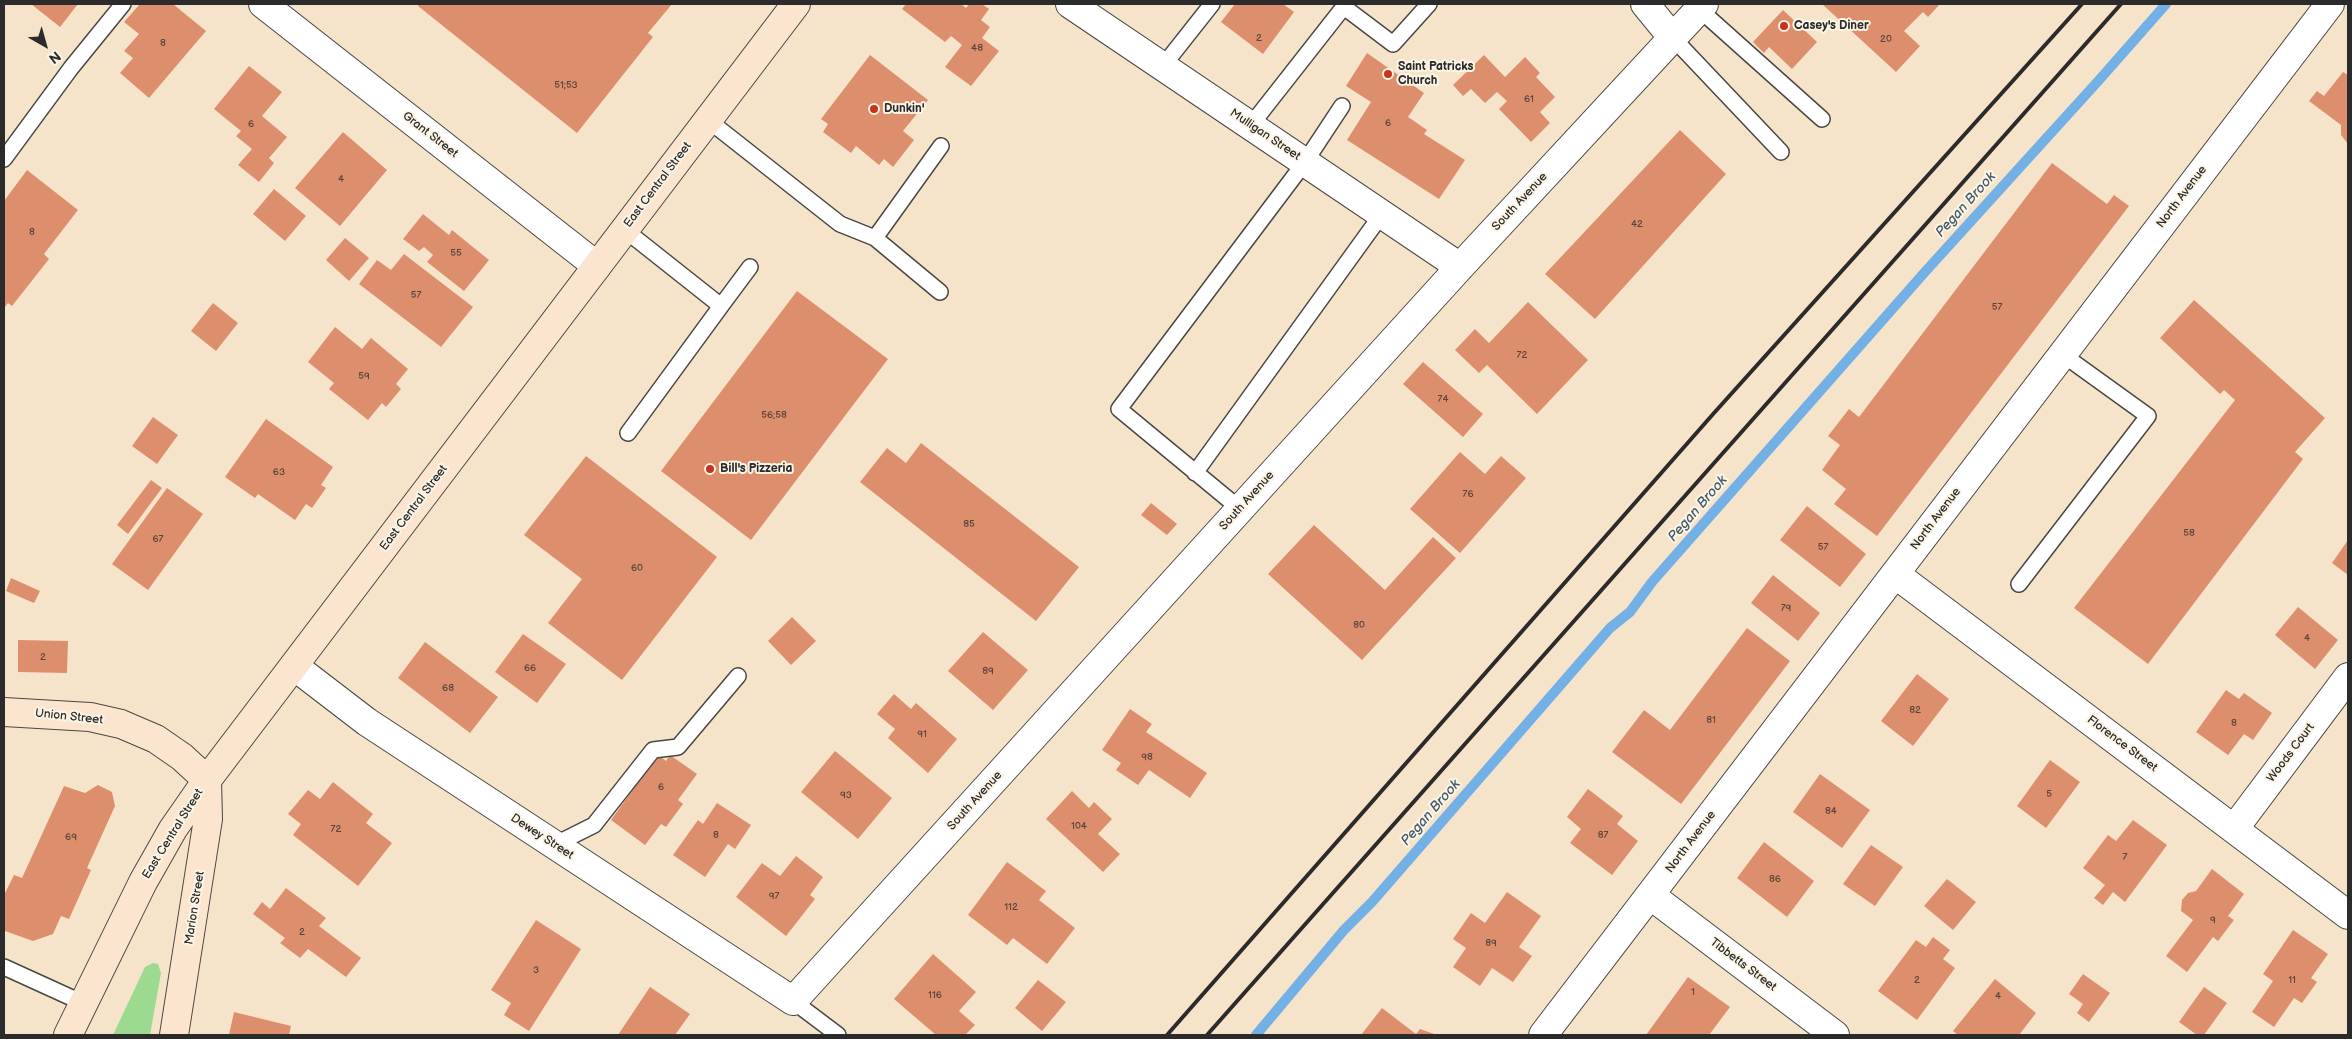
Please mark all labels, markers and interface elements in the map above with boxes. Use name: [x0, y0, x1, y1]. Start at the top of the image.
place label: Casey's Diner: [1794, 19, 1869, 33]
north arrow: [20, 20, 70, 70]
marker: Casey's Diner: [1778, 20, 1790, 32]
house number: 2: [1256, 32, 1262, 44]
house number: 20: [1880, 33, 1892, 45]
house number: 8: [160, 37, 166, 49]
house number: 48: [971, 42, 983, 54]
text: N: [45, 47, 64, 67]
place label: Saint Patricks Church: [1398, 60, 1473, 88]
marker: Saint Patricks Church: [1382, 68, 1394, 80]
house number: 51;53: [554, 79, 578, 91]
house number: 61: [1524, 93, 1534, 105]
place label: Dunkin': [884, 102, 924, 116]
marker: Dunkin': [868, 103, 880, 115]
street label: Mulligan Street: [1227, 106, 1303, 164]
street label: Grant Street: [399, 109, 461, 161]
house number: 6: [1385, 117, 1391, 129]
house number: 6: [248, 118, 254, 130]
street label: East Central Street: [621, 139, 695, 231]
street label: North Avenue: [2154, 163, 2210, 231]
water label: Pegan Brook: [1932, 169, 2000, 241]
street label: South Avenue: [1489, 170, 1551, 234]
house number: 4: [338, 173, 344, 185]
house number: 42: [1631, 218, 1643, 230]
house number: 8: [29, 226, 35, 238]
house number: 55: [450, 247, 462, 259]
house number: 57: [411, 289, 421, 301]
house number: 57: [1992, 301, 2002, 313]
house number: 72: [1517, 349, 1527, 361]
house number: 59: [358, 370, 370, 382]
house number: 74: [1437, 393, 1449, 405]
house number: 56;58: [761, 409, 787, 421]
street label: East Central Street: [377, 462, 451, 554]
place label: Bill's Pizzeria: [720, 462, 792, 476]
marker: Bill's Pizzeria: [704, 463, 716, 475]
house number: 63: [273, 466, 285, 478]
street label: South Avenue: [1217, 469, 1277, 533]
water label: Pegan Brook: [1665, 473, 1731, 545]
street label: North Avenue: [1908, 485, 1964, 553]
house number: 76: [1462, 488, 1474, 500]
house number: 85: [963, 518, 975, 530]
house number: 58: [2183, 527, 2195, 539]
house number: 67: [152, 533, 164, 545]
house number: 57: [1818, 541, 1828, 553]
house number: 60: [631, 562, 643, 574]
house number: 79: [1781, 602, 1791, 614]
house number: 80: [1353, 619, 1365, 631]
house number: 4: [2304, 632, 2310, 644]
house number: 2: [40, 651, 46, 663]
house number: 66: [524, 662, 536, 674]
house number: 89: [982, 665, 994, 677]
house number: 68: [442, 682, 454, 694]
house number: 82: [1909, 704, 1921, 716]
street label: Union Street: [34, 706, 104, 728]
street label: Florence Street: [2084, 713, 2160, 775]
house number: 81: [1706, 714, 1716, 726]
house number: 8: [2231, 717, 2237, 729]
street label: Woods Court: [2264, 721, 2318, 785]
house number: 91: [917, 728, 927, 740]
house number: 98: [1141, 751, 1153, 763]
street label: South Avenue: [945, 769, 1005, 833]
water label: Pegan Brook: [1398, 777, 1464, 849]
house number: 6: [658, 781, 664, 793]
street label: East Central Street: [139, 786, 207, 882]
house number: 5: [2046, 788, 2052, 800]
house number: 93: [840, 789, 852, 801]
house number: 84: [1825, 805, 1837, 817]
street label: North Avenue: [1663, 808, 1719, 876]
street label: Dewey Street: [508, 811, 576, 863]
house number: 104: [1071, 820, 1087, 832]
house number: 72: [331, 823, 341, 835]
house number: 8: [713, 829, 719, 841]
house number: 87: [1598, 829, 1608, 841]
house number: 69: [65, 831, 77, 843]
house number: 7: [2123, 851, 2127, 863]
street label: Marion Street: [182, 870, 208, 946]
house number: 86: [1769, 873, 1781, 885]
house number: 97: [769, 890, 779, 902]
house number: 112: [1004, 901, 1018, 913]
house number: 9: [2210, 914, 2216, 926]
house number: 2: [299, 926, 305, 938]
street label: Tibbetts Street: [1707, 935, 1779, 995]
house number: 89: [1485, 937, 1497, 949]
house number: 3: [533, 964, 539, 976]
house number: 2: [1914, 974, 1920, 986]
house number: 11: [2288, 974, 2296, 986]
house number: 1: [1691, 986, 1695, 998]
house number: 116: [928, 989, 942, 1001]
house number: 4: [1995, 990, 2001, 1002]

